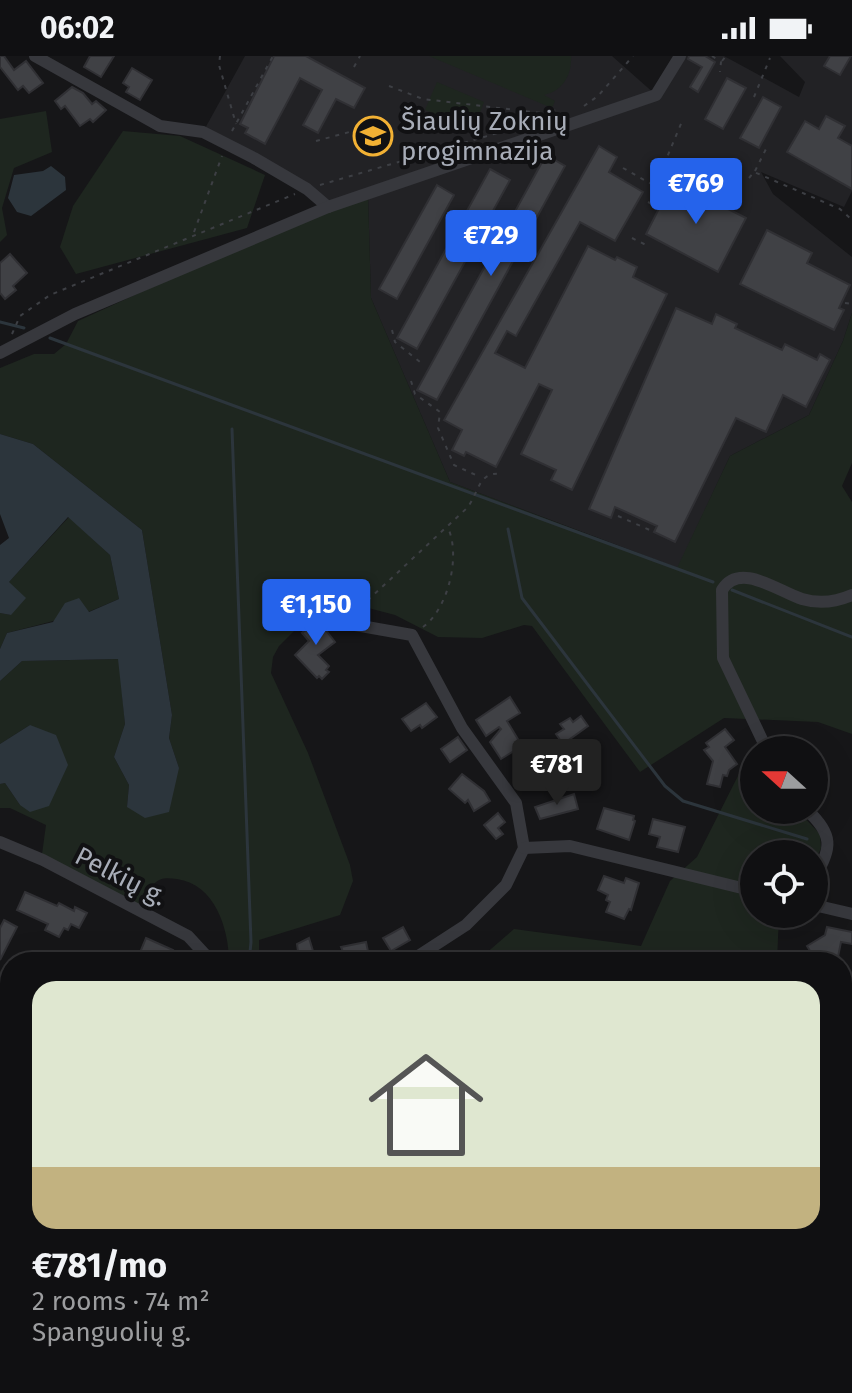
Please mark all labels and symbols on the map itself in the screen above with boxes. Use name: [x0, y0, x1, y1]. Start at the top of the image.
place label: Šiaulių Zoknių progimnazija: [401, 105, 568, 167]
school or university icon: Šiaulių Zoknių progimnazija: [352, 115, 394, 157]
pin: €769: [649, 158, 743, 226]
pin: €729: [444, 210, 538, 278]
pin: €1,150: [251, 579, 381, 647]
north arrow: [740, 736, 828, 824]
pin: €781: [510, 739, 604, 807]
street label: Pelkių g.: [70, 840, 172, 913]

